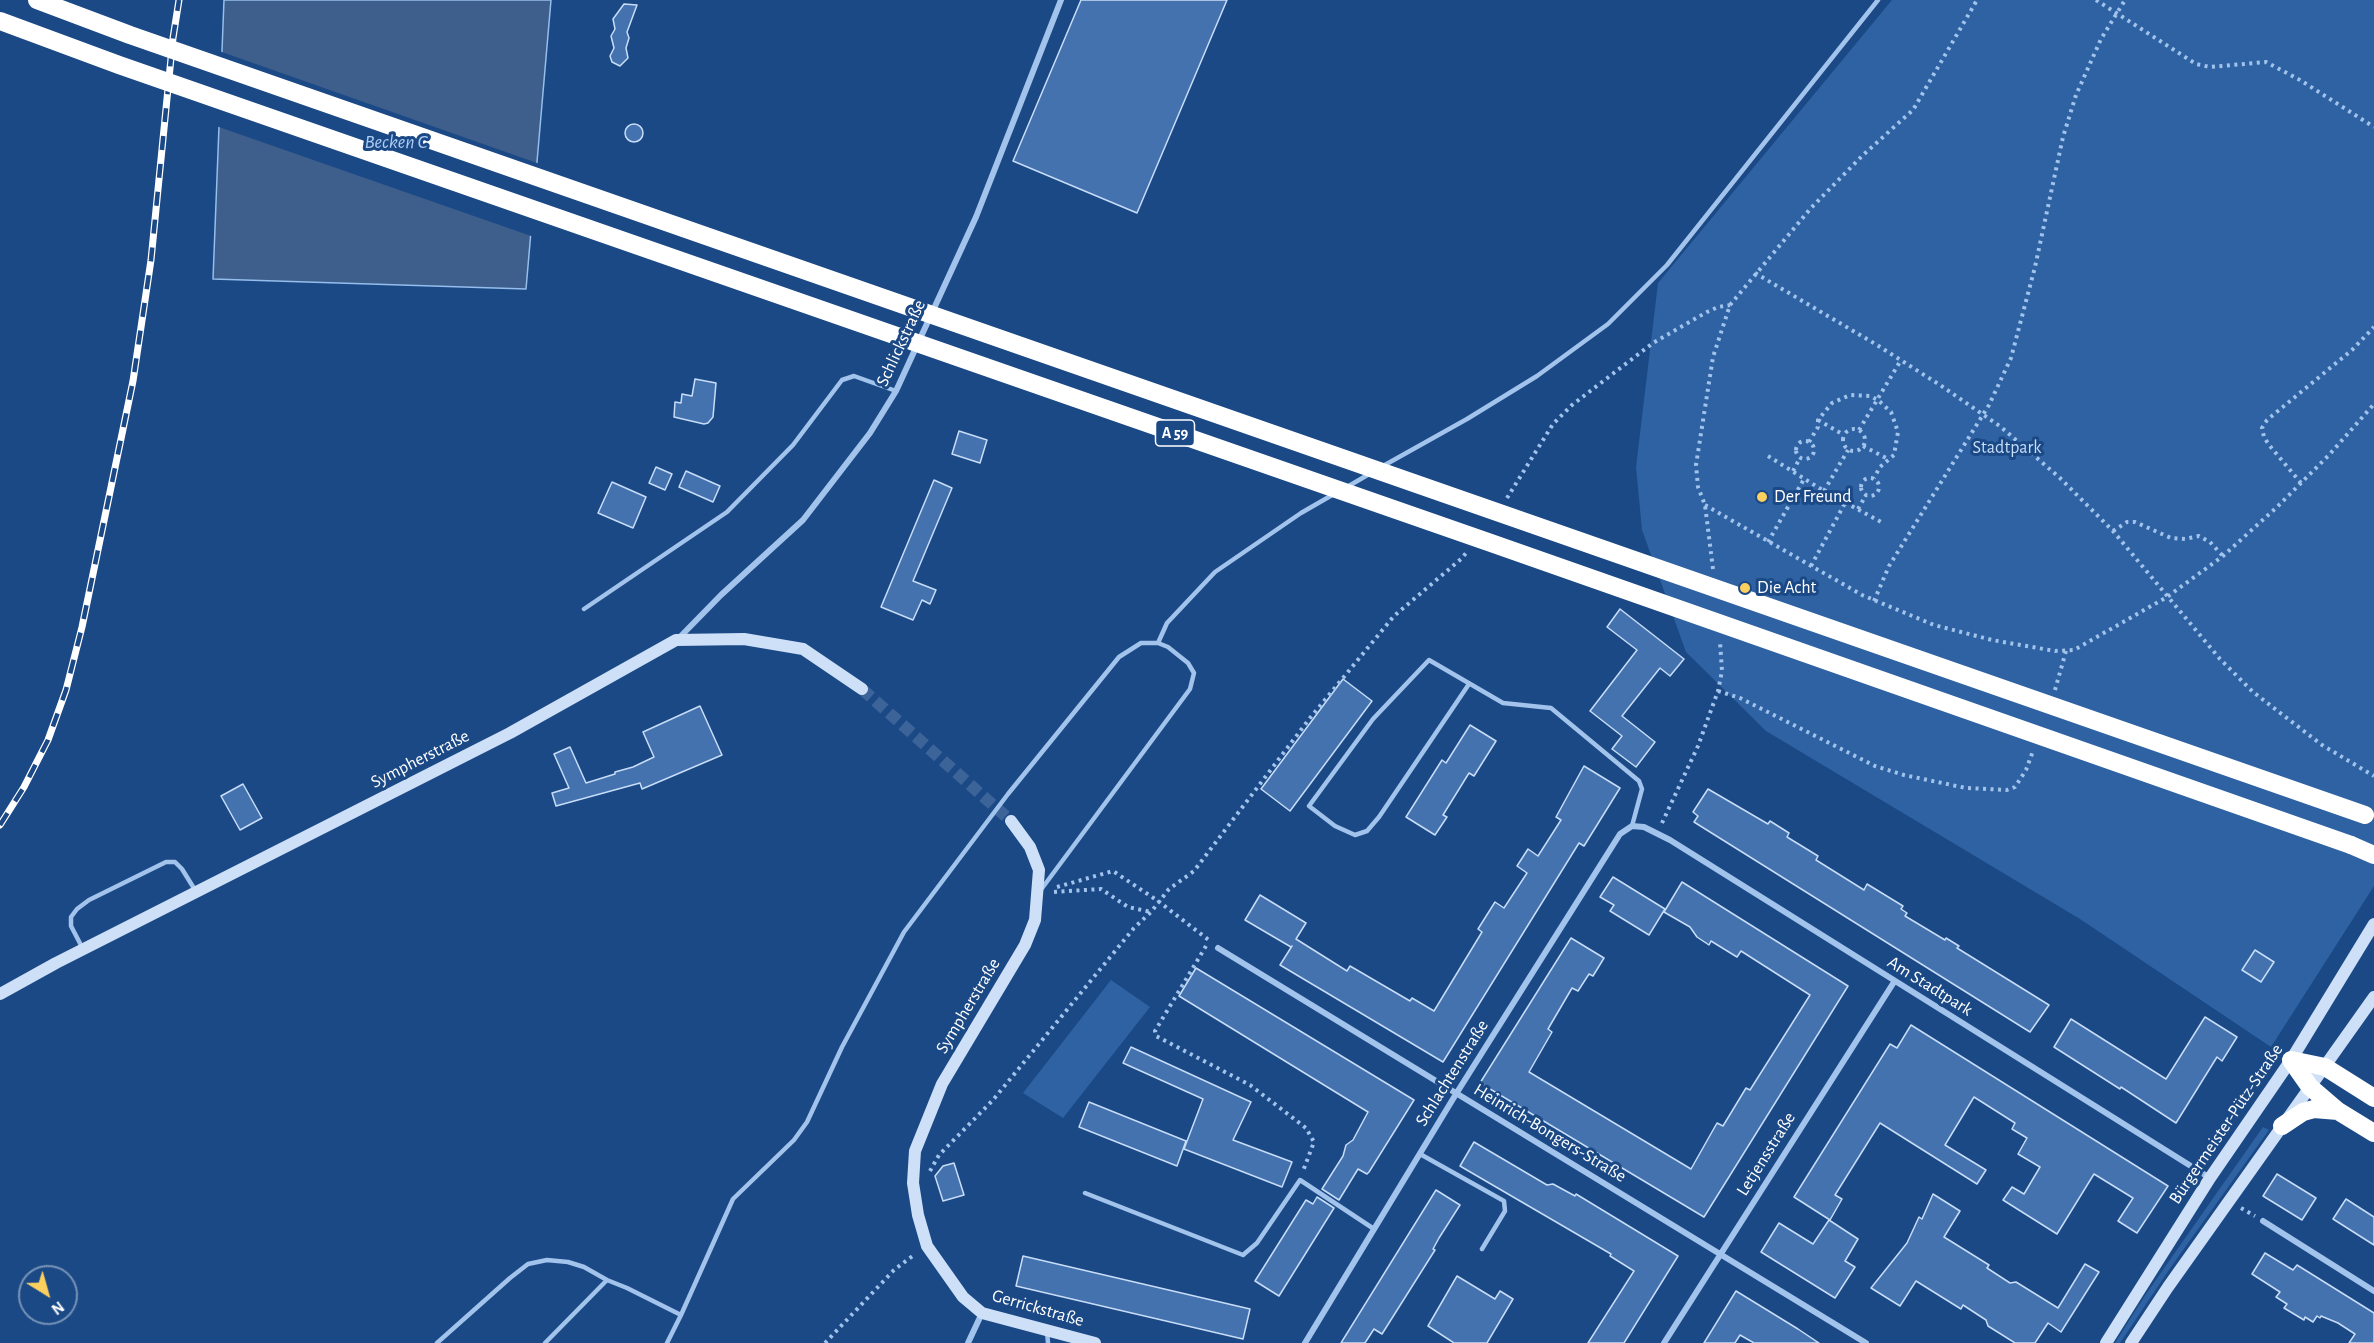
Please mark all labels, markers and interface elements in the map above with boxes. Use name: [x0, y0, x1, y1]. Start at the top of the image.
water label: Becken C: [364, 130, 428, 154]
street label: Schlickstraße: [872, 296, 930, 390]
road number: A 59: [1156, 420, 1194, 446]
park label: Stadtpark: [1973, 437, 2041, 459]
place label: Der Freund: [1774, 486, 1852, 508]
marker: Der Freund: [1755, 490, 1769, 504]
place label: Die Acht: [1757, 577, 1816, 599]
marker: Die Acht: [1738, 581, 1752, 595]
street label: Sympherstraße: [367, 725, 473, 793]
street label: Am Stadtpark: [1883, 951, 1977, 1021]
street label: Sympherstraße: [931, 954, 1005, 1058]
street label: Schlachtenstraße: [1411, 1016, 1493, 1130]
street label: Bürgermeister-Pütz-Straße: [2164, 1040, 2288, 1208]
street label: Heinrich-Bongers-Straße: [1470, 1079, 1630, 1187]
street label: Letjensstraße: [1732, 1108, 1800, 1200]
north arrow: [18, 1265, 78, 1325]
street label: Gerrickstraße: [990, 1285, 1086, 1331]
text: N: [48, 1298, 67, 1318]

